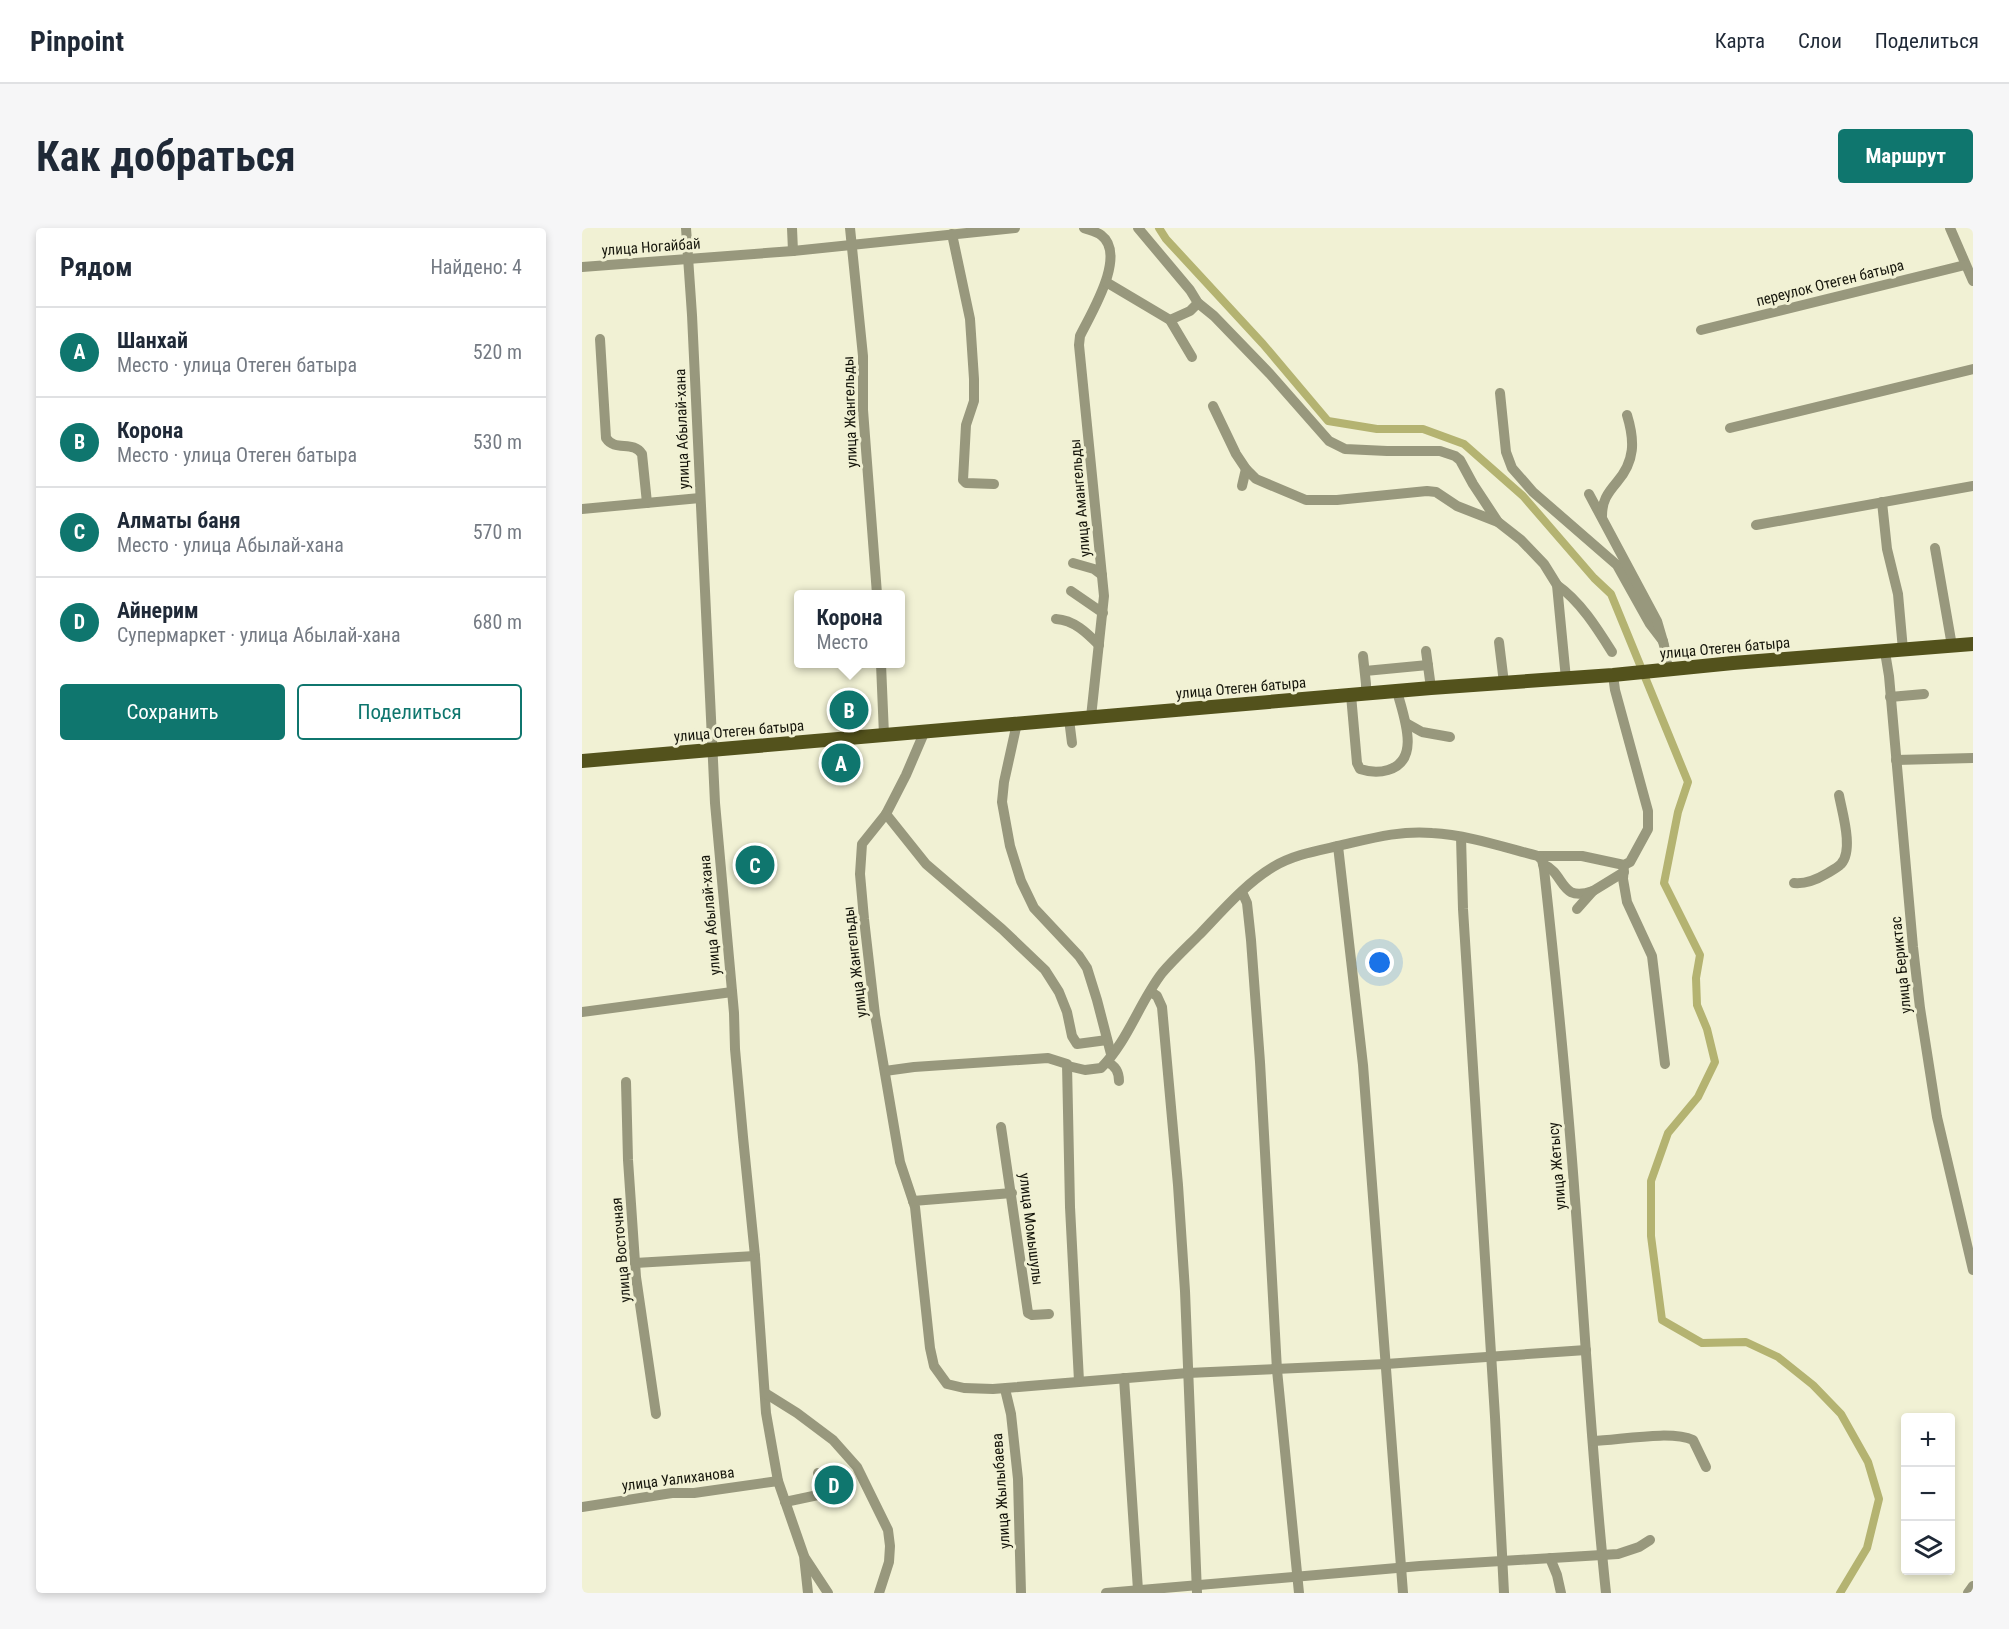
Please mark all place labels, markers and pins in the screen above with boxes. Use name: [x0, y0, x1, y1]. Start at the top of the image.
pin: B: [830, 688, 868, 732]
pin: A: [822, 740, 860, 786]
pin: C: [736, 842, 774, 888]
pin: D: [814, 1462, 854, 1508]

